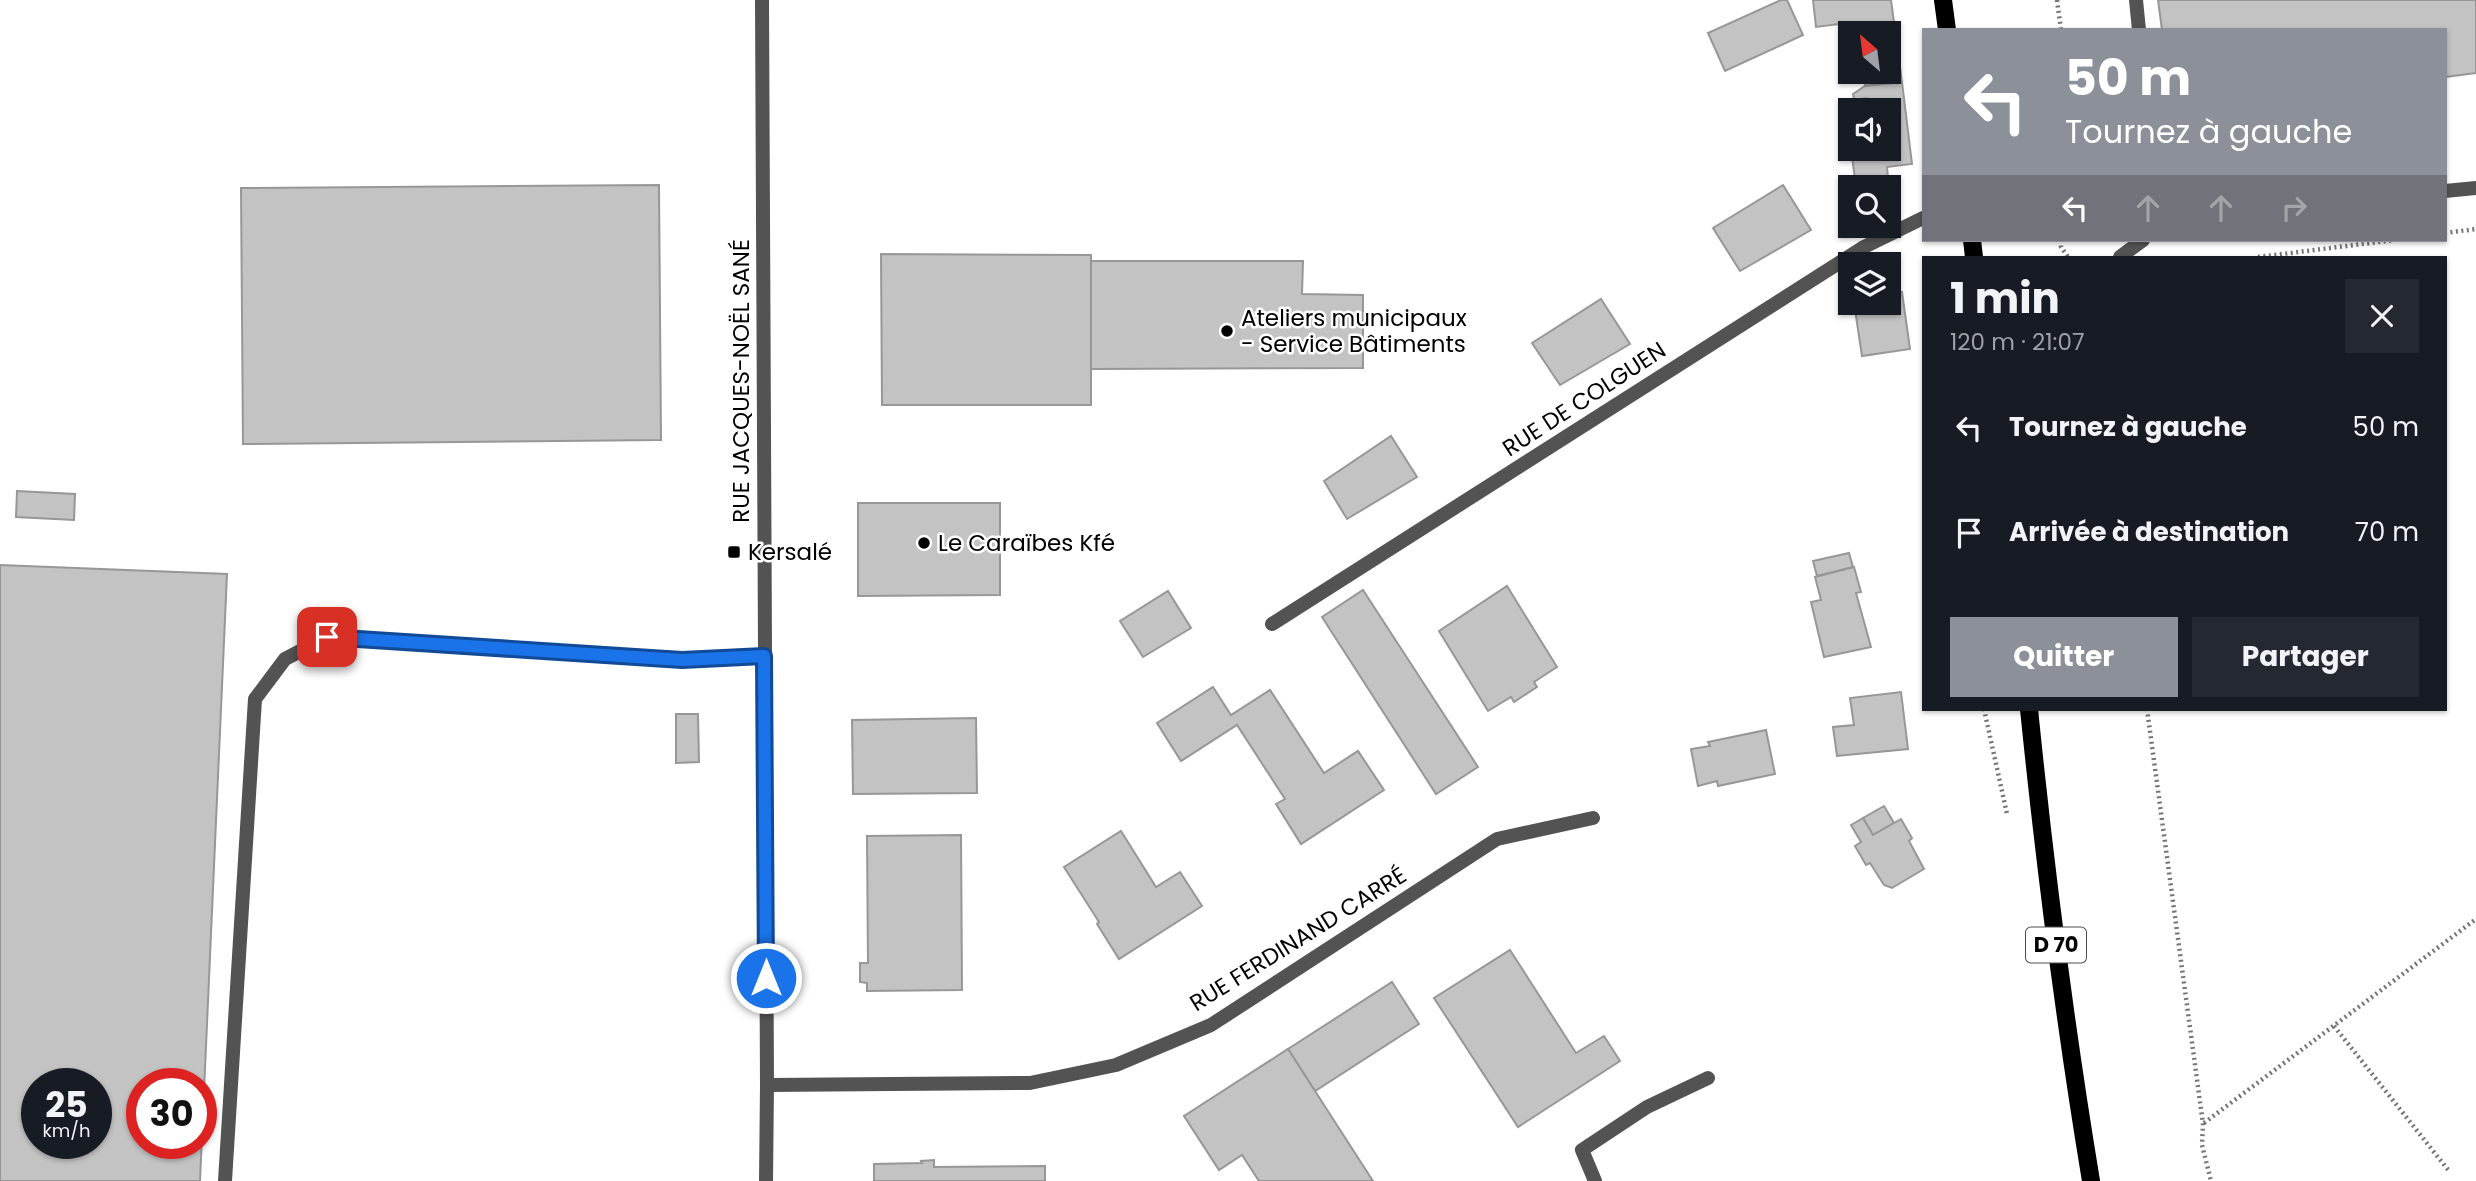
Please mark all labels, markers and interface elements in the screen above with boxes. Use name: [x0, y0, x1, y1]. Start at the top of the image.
north arrow: [1838, 21, 1900, 84]
map controls: [1838, 21, 1901, 315]
text: 50 m: [2065, 44, 2191, 112]
icon: left: [1950, 56, 2041, 147]
button: sound: [1838, 98, 1901, 161]
text: Tournez à gauche: [2065, 109, 2352, 154]
button: search: [1838, 175, 1901, 238]
icon: left: [2056, 189, 2094, 227]
icon: ahead: [2129, 189, 2167, 227]
icon: ahead: [2202, 189, 2240, 227]
icon: right: [2275, 189, 2313, 227]
street label: RUE JACQUES-NOËL SANÉ: [725, 239, 757, 523]
button: layers: [1838, 252, 1901, 315]
text: 1 min: [1950, 269, 2060, 328]
button: close: [2345, 279, 2419, 353]
place label: Ateliers municipaux - Service Bâtiments: [1241, 302, 1467, 360]
marker: Ateliers municipaux - Service Bâtiments: [1219, 323, 1235, 339]
text: 120 m · 21:07: [1950, 326, 2085, 358]
street label: RUE DE COLGUEN: [1496, 334, 1672, 464]
icon: left: [1950, 409, 1988, 447]
text: Tournez à gauche: [2009, 409, 2247, 445]
text: 50 m: [2353, 409, 2419, 445]
icon: arrive: [1950, 514, 1988, 552]
text: Arrivée à destination: [2009, 514, 2289, 550]
text: 70 m: [2355, 514, 2419, 550]
place label: Le Caraïbes Kfé: [938, 527, 1115, 559]
marker: Le Caraïbes Kfé: [916, 535, 932, 551]
place label: Kersalé: [748, 536, 832, 568]
marker: Kersalé: [726, 544, 742, 560]
pin: [297, 607, 357, 667]
button: Quitter: [1950, 617, 2178, 697]
button: Partager: [2192, 617, 2419, 697]
icon: arrive: [308, 618, 346, 656]
street label: RUE FERDINAND CARRÉ: [1184, 859, 1412, 1019]
road number: D 70: [2026, 928, 2086, 962]
position arrow: [729, 941, 803, 1015]
speed limit sign: 30: [126, 1068, 217, 1159]
text: 25: [45, 1080, 88, 1129]
text: km/h: [43, 1118, 90, 1143]

